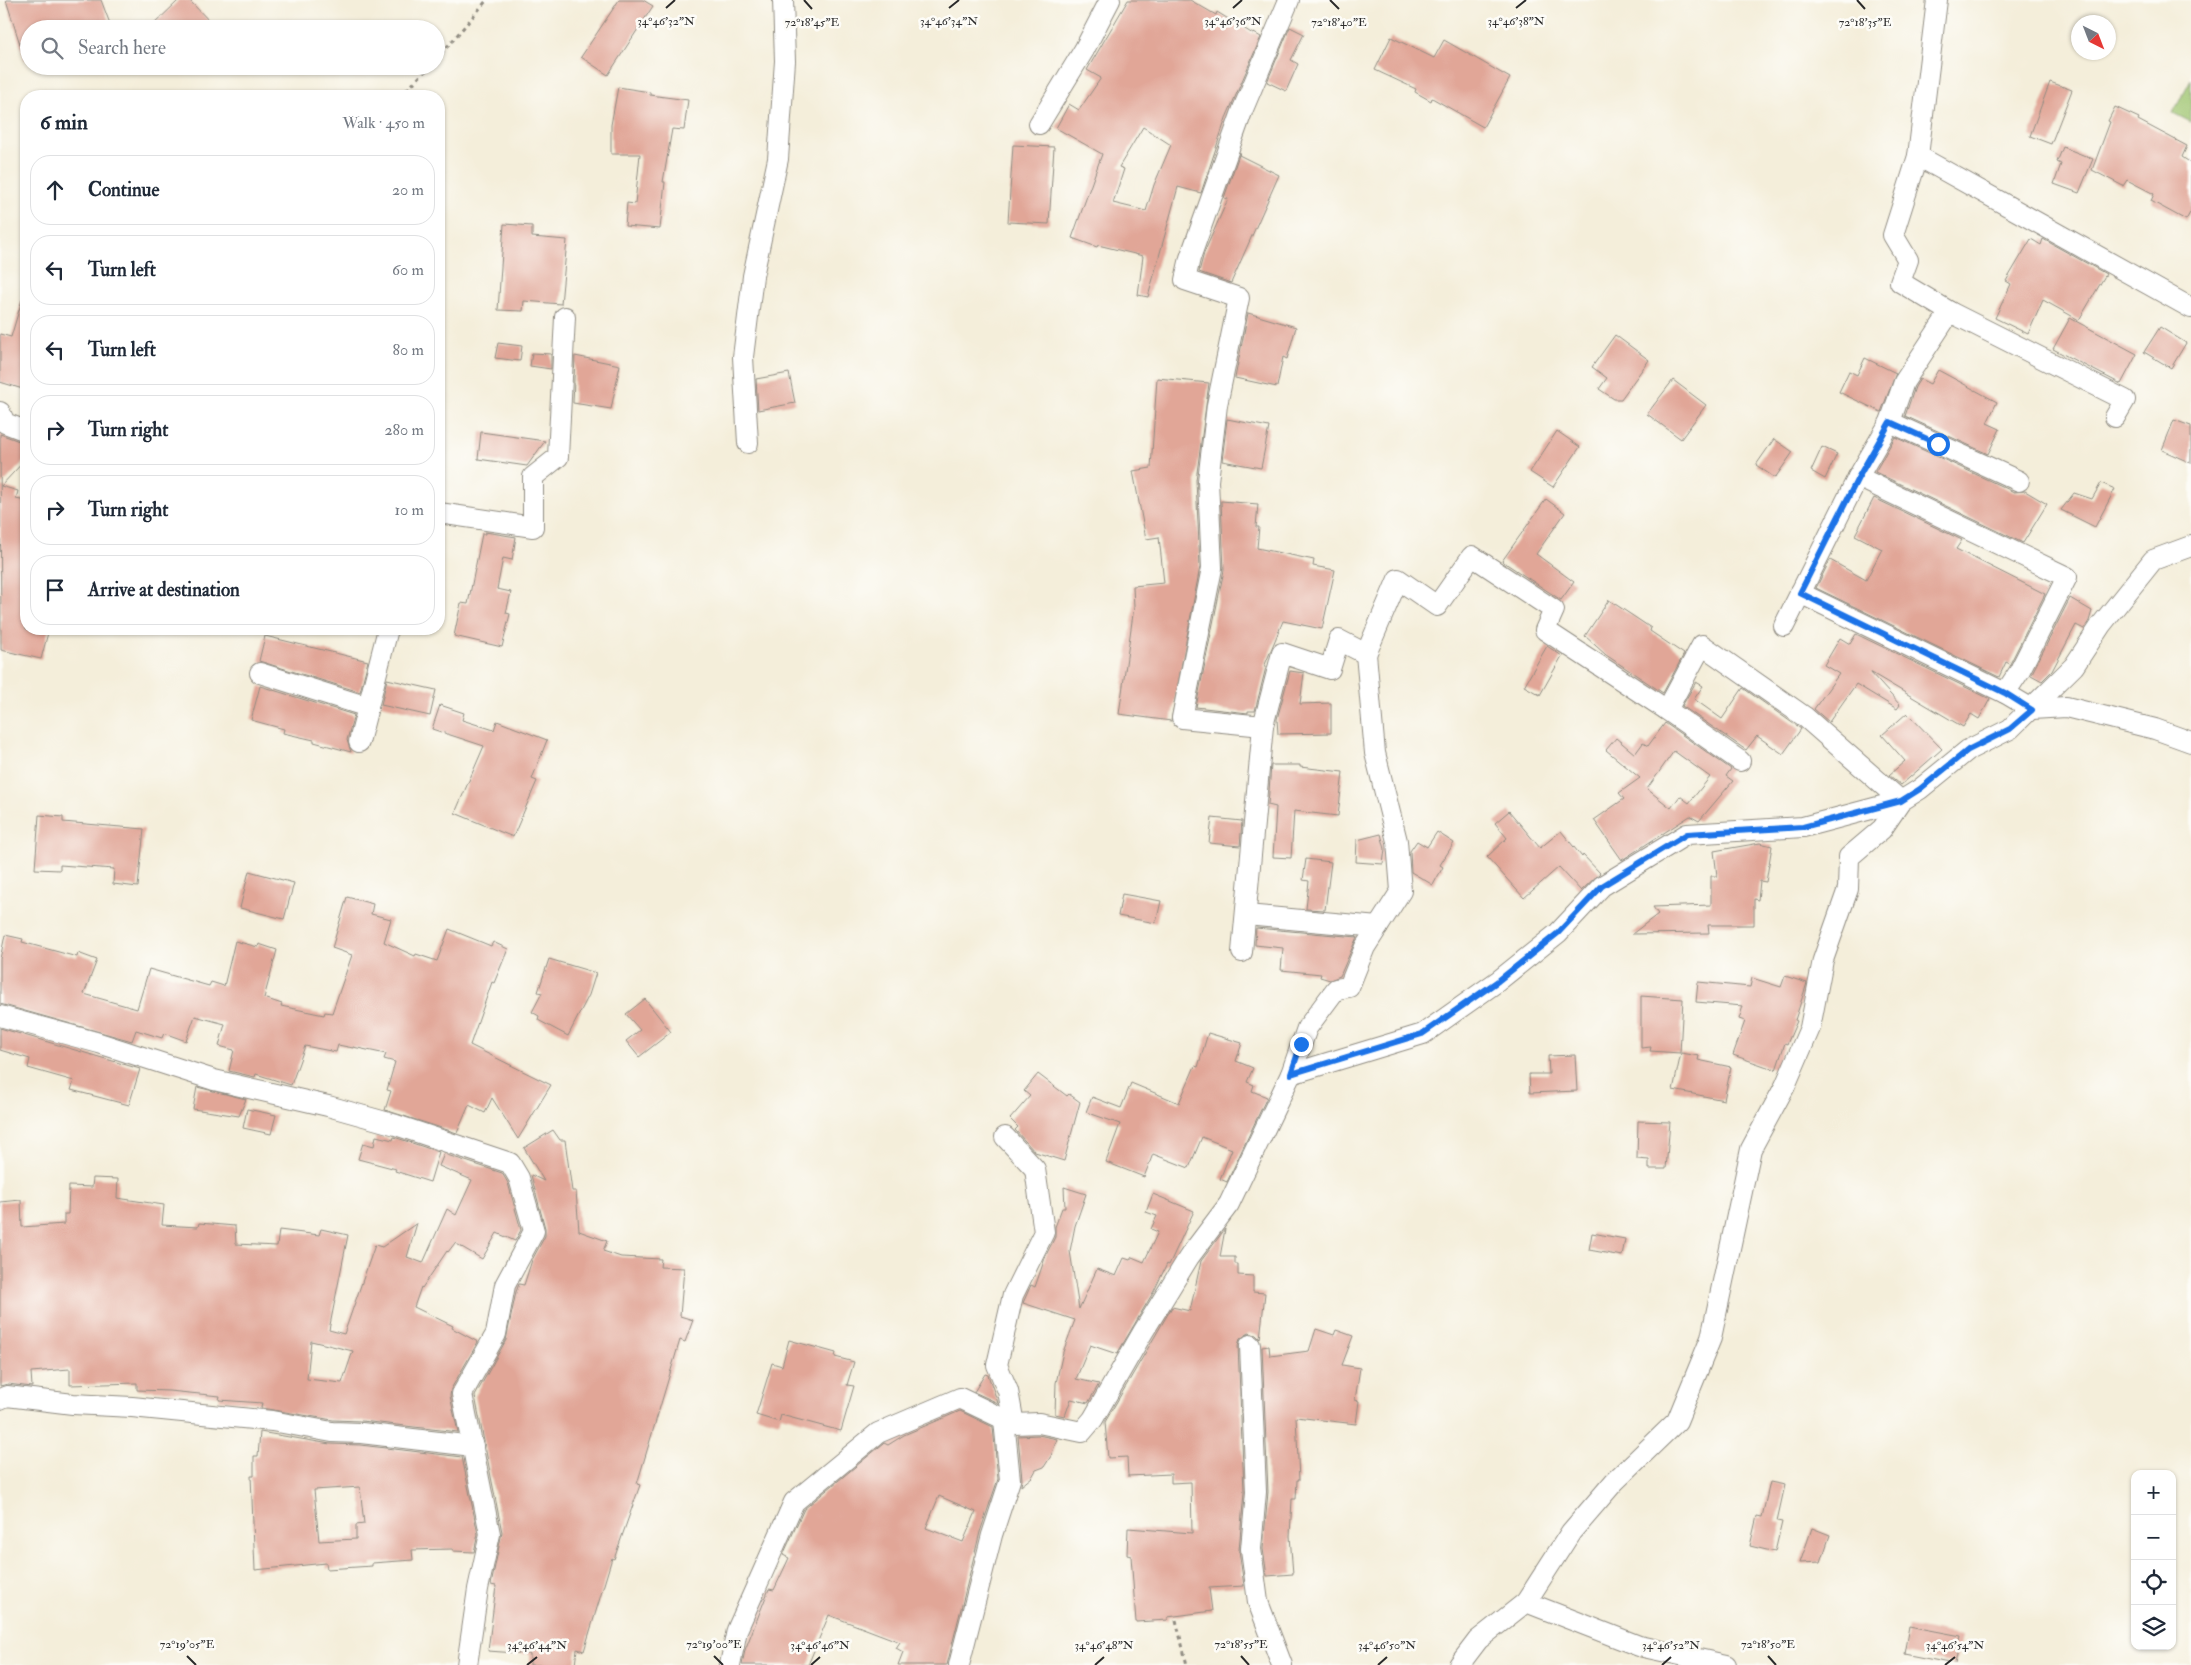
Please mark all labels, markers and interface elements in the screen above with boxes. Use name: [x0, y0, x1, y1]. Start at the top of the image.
text: 34°46'32"N: [637, 14, 695, 29]
text: 34°46'34"N: [920, 14, 978, 29]
text: 34°46'36"N: [1204, 14, 1262, 29]
text: 34°46'38"N: [1487, 14, 1545, 29]
text: 72°18'45"E: [785, 15, 840, 30]
text: 72°18'40"E: [1311, 15, 1367, 30]
text: 72°18'35"E: [1839, 15, 1892, 30]
north arrow: [2071, 15, 2116, 60]
search box: [20, 20, 445, 75]
icon: search: [38, 34, 66, 62]
text: Search here: [78, 36, 166, 60]
text: 6 min: [40, 109, 88, 136]
text: Walk · 450 m: [342, 113, 425, 133]
icon: ahead: [41, 176, 69, 204]
text: Continue: [88, 178, 159, 202]
text: 20 m: [392, 180, 424, 200]
icon: left: [41, 256, 69, 284]
text: Turn left: [88, 258, 156, 282]
text: 60 m: [392, 260, 424, 280]
icon: left: [41, 336, 69, 364]
text: Turn left: [88, 338, 156, 362]
text: 80 m: [393, 340, 424, 360]
icon: right: [41, 416, 69, 444]
text: Turn right: [88, 418, 168, 442]
text: 280 m: [384, 420, 424, 440]
route start: [1927, 433, 1950, 456]
icon: right: [41, 496, 69, 524]
text: Turn right: [88, 498, 168, 522]
text: 10 m: [394, 500, 424, 520]
icon: arrive: [41, 576, 69, 604]
text: Arrive at destination: [88, 578, 240, 602]
route end: [1290, 1033, 1313, 1056]
map controls: [2131, 1470, 2176, 1650]
button: +: [2131, 1470, 2176, 1515]
button: −: [2131, 1515, 2176, 1560]
button: locate: [2131, 1560, 2176, 1605]
button: layers: [2131, 1605, 2176, 1650]
text: 72°19'05"E: [160, 1637, 215, 1652]
text: 72°19'00"E: [686, 1637, 742, 1652]
text: 72°18'55"E: [1214, 1637, 1268, 1652]
text: 72°18'50"E: [1741, 1637, 1795, 1652]
text: 34°46'44"N: [507, 1638, 567, 1653]
text: 34°46'46"N: [790, 1638, 850, 1653]
text: 34°46'48"N: [1075, 1638, 1134, 1653]
text: 34°46'50"N: [1358, 1638, 1416, 1653]
text: 34°46'52"N: [1642, 1638, 1700, 1653]
text: 34°46'54"N: [1926, 1638, 1984, 1653]

